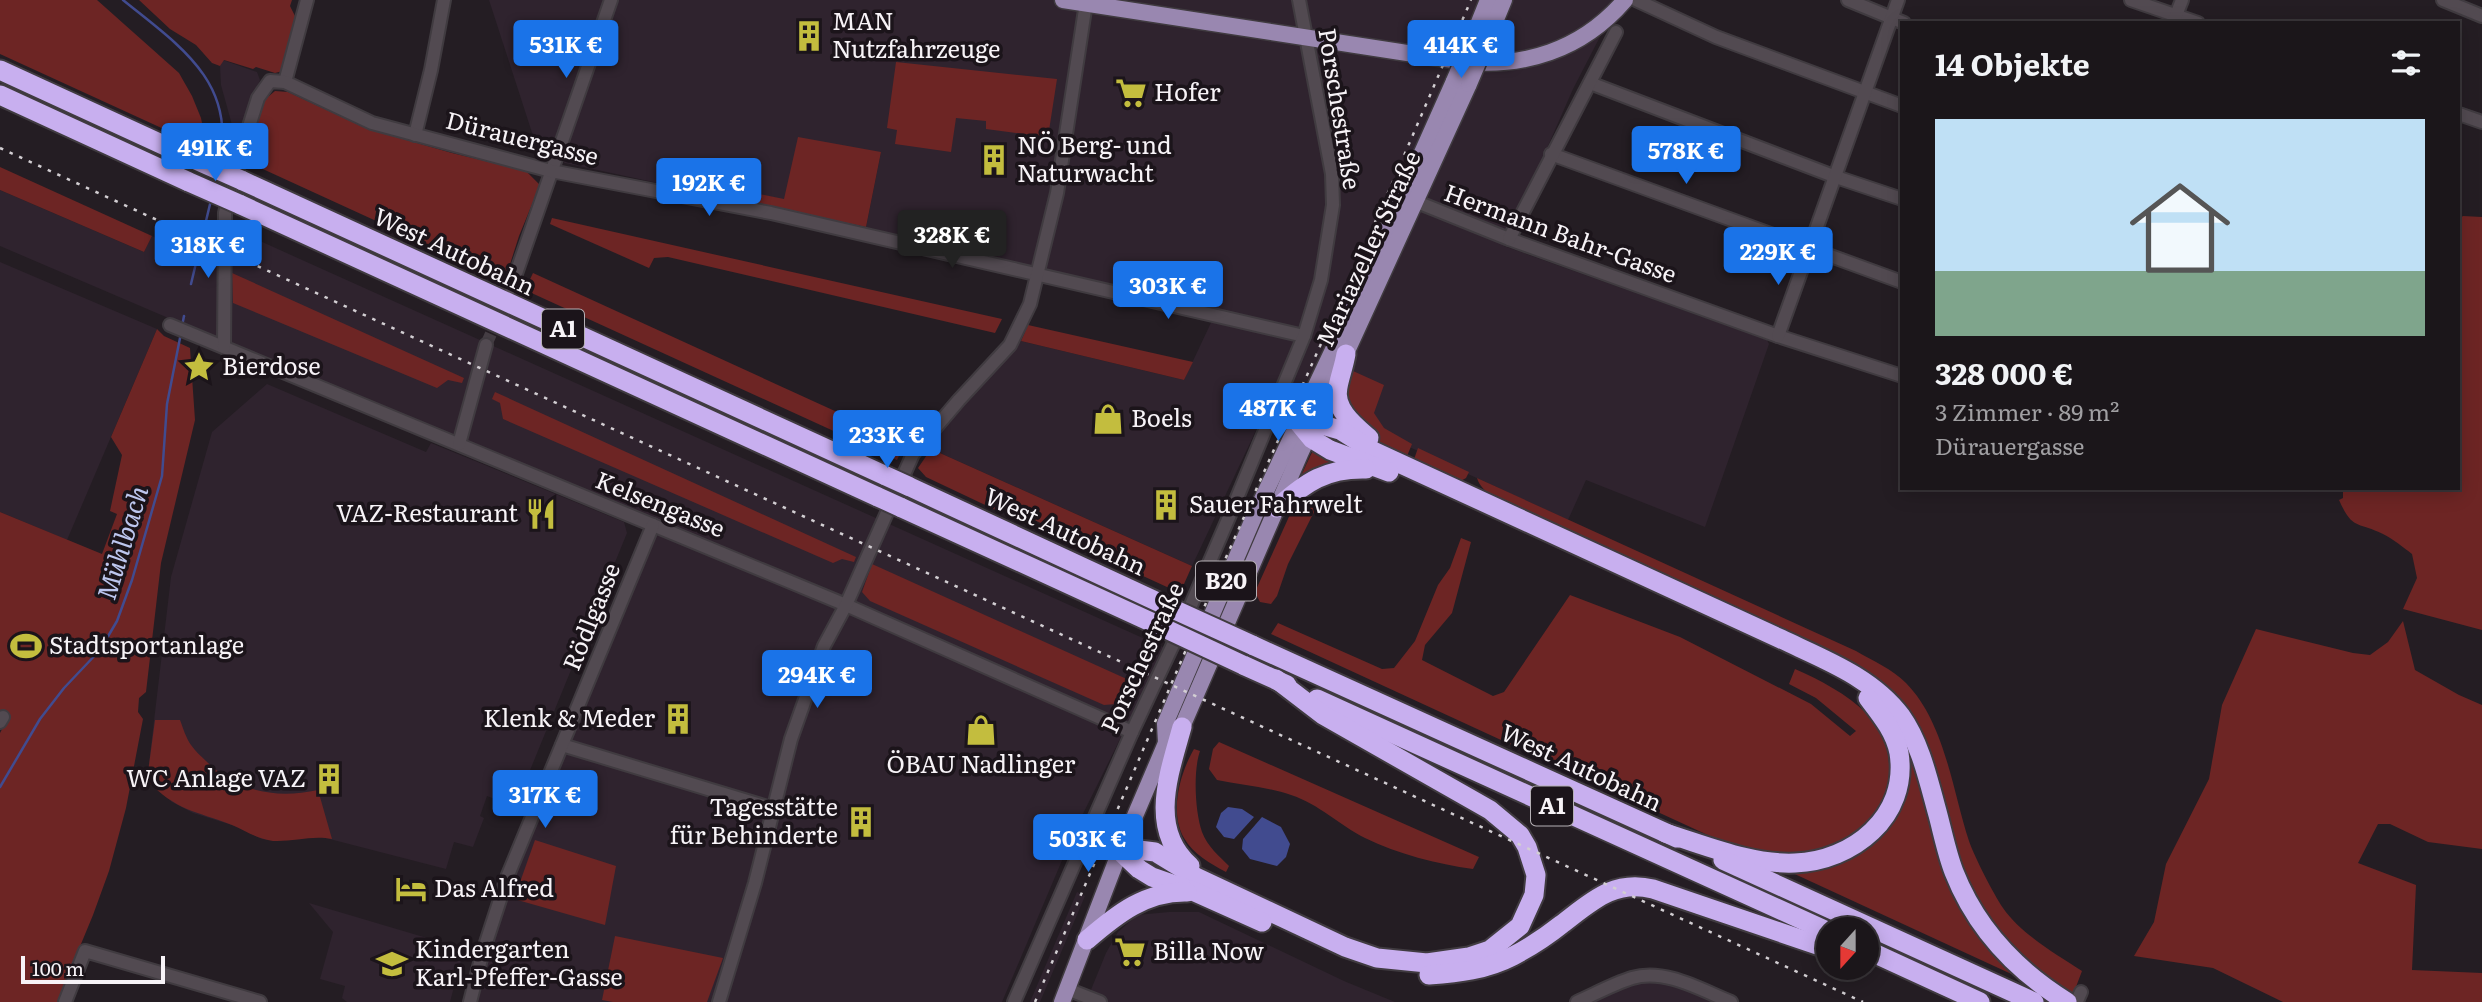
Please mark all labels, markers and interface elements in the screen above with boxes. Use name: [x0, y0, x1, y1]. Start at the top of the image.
place label: MAN Nutzfahrzeuge: [832, 2, 1001, 65]
building icon: MAN Nutzfahrzeuge: [792, 19, 826, 53]
pin: 531K €: [509, 20, 623, 80]
pin: 414K €: [1404, 20, 1518, 80]
street label: Porschestraße: [1311, 25, 1371, 192]
text: 531K €: [529, 26, 603, 60]
text: 414K €: [1423, 26, 1499, 60]
text: 14 Objekte: [1935, 41, 2090, 85]
icon: filters: [2387, 44, 2425, 82]
place label: Hofer: [1154, 73, 1221, 108]
supermarket icon: Hofer: [1114, 76, 1148, 110]
street label: Dürauergasse: [443, 101, 603, 172]
pin: 491K €: [158, 124, 272, 183]
place label: NÖ Berg- und Naturwacht: [1017, 126, 1172, 189]
pin: 578K €: [1629, 127, 1743, 186]
text: 491K €: [177, 129, 253, 163]
text: 578K €: [1648, 132, 1724, 166]
building icon: NÖ Berg- und Naturwacht: [977, 143, 1011, 177]
street label: Mariazeller Straße: [1306, 144, 1428, 352]
pin: 192K €: [652, 158, 766, 218]
text: 192K €: [672, 164, 746, 198]
icon: home: [2117, 165, 2243, 291]
street label: Hermann Bahr-Gasse: [1440, 173, 1682, 290]
street label: West Autobahn: [369, 197, 542, 302]
pin: 328K €: [895, 210, 1009, 270]
text: 328K €: [914, 216, 990, 250]
pin: 318K €: [151, 220, 265, 280]
text: 318K €: [171, 226, 245, 260]
pin: 229K €: [1721, 228, 1835, 287]
text: 229K €: [1740, 233, 1816, 267]
pin: 303K €: [1111, 262, 1225, 321]
text: 303K €: [1129, 267, 1207, 301]
road number: A1: [542, 310, 584, 348]
place label: Bierdose: [222, 347, 321, 382]
place icon: Bierdose: [182, 350, 216, 384]
text: 328 000 €: [1935, 350, 2073, 394]
pin: 487K €: [1221, 384, 1335, 443]
text: 487K €: [1239, 389, 1317, 423]
text: 3 Zimmer · 89 m²: [1935, 394, 2119, 428]
place label: Boels: [1131, 399, 1192, 434]
shop icon: Boels: [1091, 402, 1125, 436]
pin: 233K €: [830, 410, 944, 470]
text: 233K €: [849, 416, 925, 450]
text: Dürauergasse: [1935, 428, 2085, 462]
street label: Kelsengasse: [591, 461, 731, 545]
street label: West Autobahn: [980, 477, 1153, 582]
water label: Mühlbach: [85, 480, 156, 604]
place label: Sauer Fahrwelt: [1189, 485, 1363, 520]
building icon: Sauer Fahrwelt: [1149, 488, 1183, 522]
place label: VAZ-Restaurant: [336, 494, 518, 529]
restaurant icon: VAZ-Restaurant: [524, 497, 558, 531]
street label: Rödlgasse: [552, 557, 627, 675]
road number: B20: [1196, 562, 1256, 600]
street label: Porschestraße: [1090, 576, 1191, 738]
place label: Stadtsportanlage: [49, 626, 244, 661]
sports icon: Stadtsportanlage: [9, 629, 43, 663]
pin: 294K €: [760, 650, 874, 710]
text: 294K €: [778, 656, 856, 690]
place label: Klenk & Meder: [483, 699, 656, 734]
building icon: Klenk & Meder: [661, 702, 695, 736]
shop icon: ÖBAU Nadlinger: [964, 713, 998, 747]
street label: West Autobahn: [1496, 713, 1669, 818]
place label: ÖBAU Nadlinger: [887, 745, 1076, 780]
place label: WC Anlage VAZ: [126, 759, 306, 794]
building icon: WC Anlage VAZ: [312, 762, 346, 796]
pin: 317K €: [488, 770, 602, 830]
text: 317K €: [509, 776, 581, 810]
road number: A1: [1531, 786, 1573, 826]
place label: Tagesstätte für Behinderte: [670, 788, 838, 851]
building icon: Tagesstätte für Behinderte: [844, 805, 878, 839]
pin: 503K €: [1031, 814, 1145, 874]
text: 503K €: [1049, 820, 1127, 854]
place label: Das Alfred: [434, 869, 554, 904]
hotel icon: Das Alfred: [394, 872, 428, 906]
north arrow: [1816, 917, 1880, 980]
map controls: [1816, 917, 1879, 980]
place label: Kindergarten Karl-Pfeffer-Gasse: [415, 930, 623, 993]
place label: Billa Now: [1153, 932, 1264, 967]
supermarket icon: Billa Now: [1113, 935, 1147, 969]
school or university icon: Kindergarten Karl-Pfeffer-Gasse: [375, 947, 409, 981]
scale bar: [21, 953, 164, 985]
text: 100 m: [32, 954, 84, 982]

